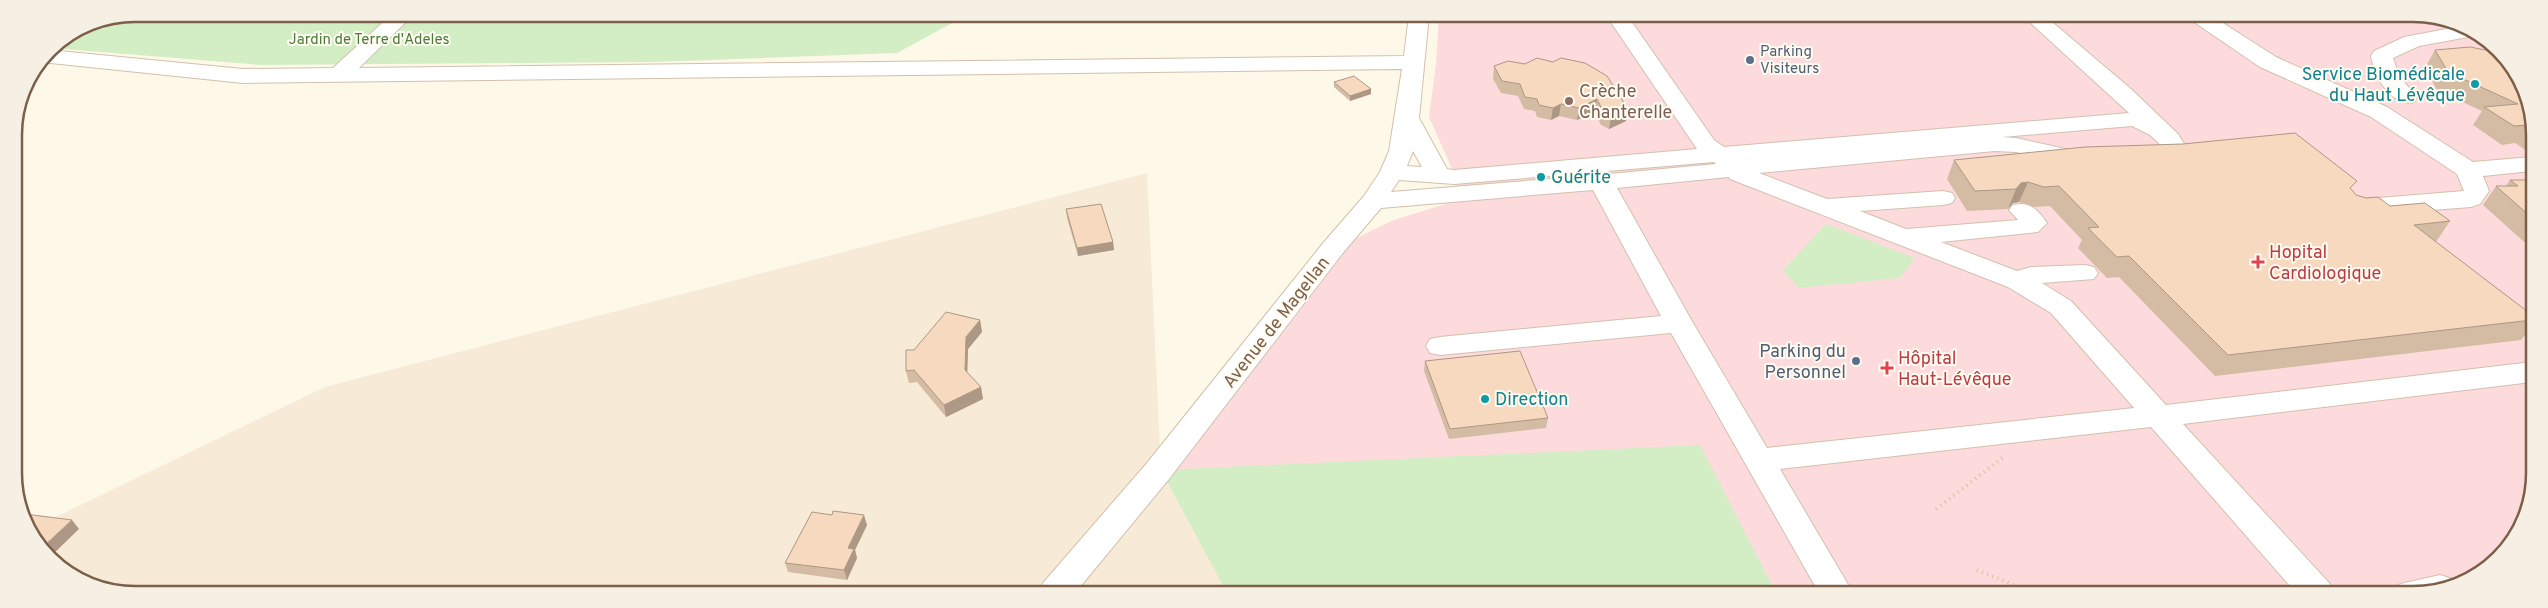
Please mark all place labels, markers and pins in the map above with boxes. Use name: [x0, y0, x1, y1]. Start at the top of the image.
place label: Parking Visiteurs: [1760, 43, 1819, 79]
marker: Parking Visiteurs: [1744, 54, 1756, 66]
place label: Service Biomédicale du Haut Lévêque: [2302, 64, 2465, 108]
marker: Service Biomédicale du Haut Lévêque: [2469, 78, 2481, 90]
place label: Crèche Chanterelle: [1579, 81, 1672, 125]
marker: Crèche Chanterelle: [1563, 95, 1575, 107]
place label: Guérite: [1551, 167, 1611, 190]
marker: Guérite: [1535, 171, 1547, 183]
place label: Hopital Cardiologique: [2269, 242, 2381, 286]
marker: Hopital Cardiologique: [2251, 255, 2265, 269]
place label: Parking du Personnel: [1759, 341, 1846, 385]
place label: Hôpital Haut-Lévêque: [1898, 348, 2011, 392]
marker: Parking du Personnel: [1850, 355, 1862, 367]
marker: Hôpital Haut-Lévêque: [1880, 361, 1894, 375]
place label: Direction: [1495, 389, 1568, 412]
marker: Direction: [1479, 393, 1491, 405]

